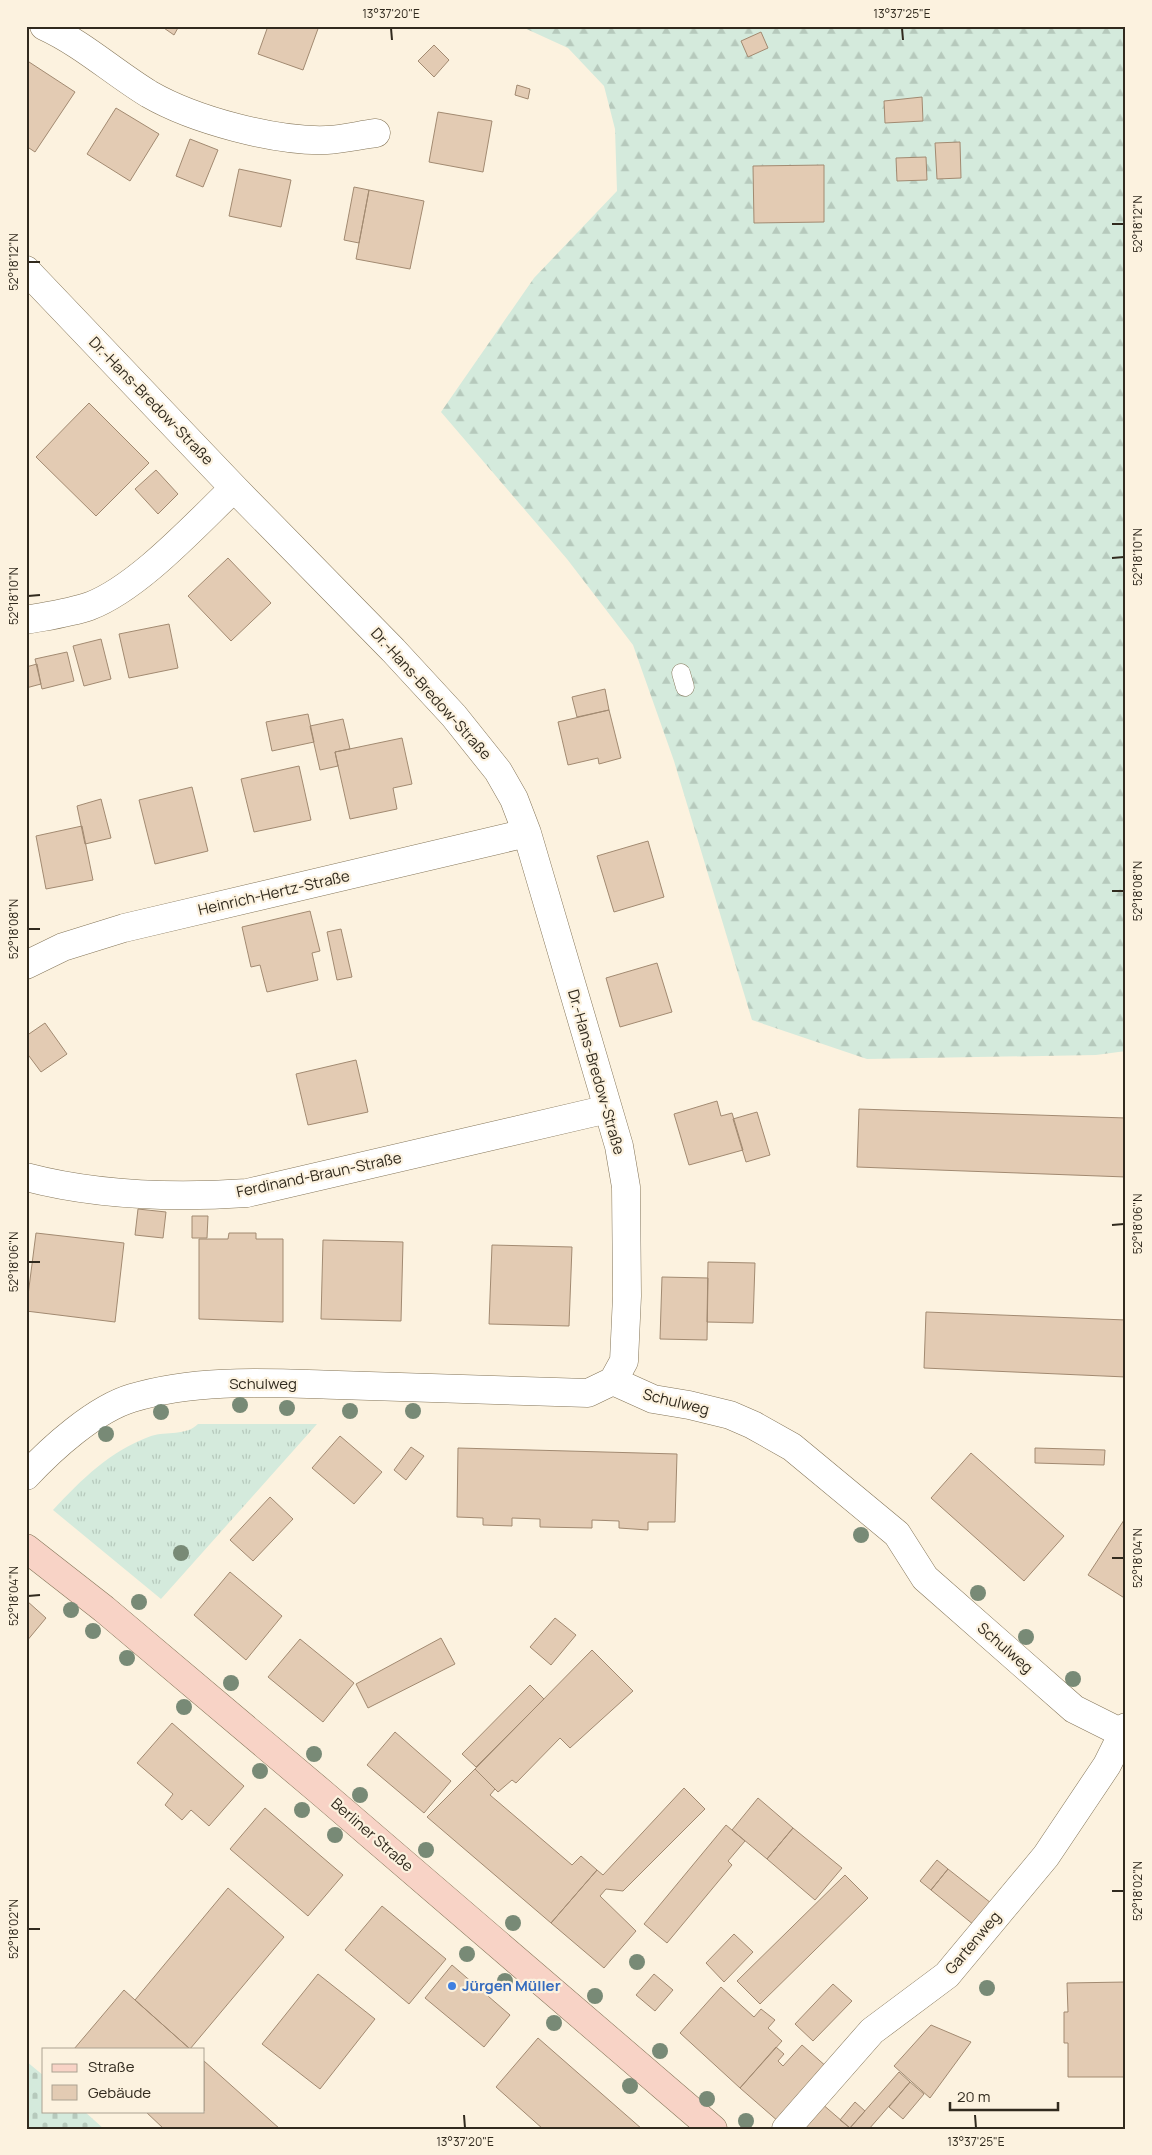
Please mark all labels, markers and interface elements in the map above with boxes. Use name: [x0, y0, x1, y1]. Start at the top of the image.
text: 13°37'20"E: [362, 5, 420, 22]
text: 13°37'25"E: [873, 5, 931, 22]
text: 52°18'12"N: [1129, 195, 1146, 253]
text: 52°18'12"N: [5, 233, 22, 291]
street label: Dr.-Hans-Bredow-Straße: [84, 332, 218, 470]
text: 52°18'10"N: [1129, 528, 1146, 586]
text: 52°18'10"N: [5, 567, 22, 625]
street label: Dr.-Hans-Bredow-Straße: [366, 623, 497, 764]
text: 52°18'08"N: [1129, 861, 1146, 921]
street label: Heinrich-Hertz-Straße: [196, 865, 352, 920]
text: 52°18'08"N: [5, 899, 22, 959]
street label: Dr.-Hans-Bredow-Straße: [563, 987, 630, 1157]
street label: Ferdinand-Braun-Straße: [234, 1147, 404, 1202]
text: 52°18'06"N: [1129, 1194, 1146, 1254]
text: 52°18'06"N: [5, 1232, 22, 1292]
street label: Schulweg: [229, 1373, 297, 1394]
street label: Schulweg: [641, 1383, 712, 1420]
text: 52°18'04"N: [1129, 1528, 1146, 1588]
text: 52°18'04"N: [5, 1566, 22, 1626]
street label: Schulweg: [973, 1617, 1038, 1678]
street label: Berliner Straße: [327, 1793, 418, 1876]
text: 52°18'02"N: [1129, 1861, 1146, 1921]
text: 52°18'02"N: [5, 1899, 22, 1959]
street label: Gartenweg: [940, 1907, 1005, 1979]
place label: Jürgen Müller: [462, 1975, 561, 1996]
marker: Jürgen Müller: [446, 1980, 458, 1992]
legend: [42, 2048, 205, 2112]
text: Straße: [88, 2056, 135, 2077]
scale bar: [950, 2080, 1057, 2112]
text: Gebäude: [88, 2082, 151, 2103]
text: 20 m: [957, 2086, 990, 2107]
text: 13°37'20"E: [436, 2133, 494, 2150]
text: 13°37'25"E: [947, 2133, 1005, 2150]

